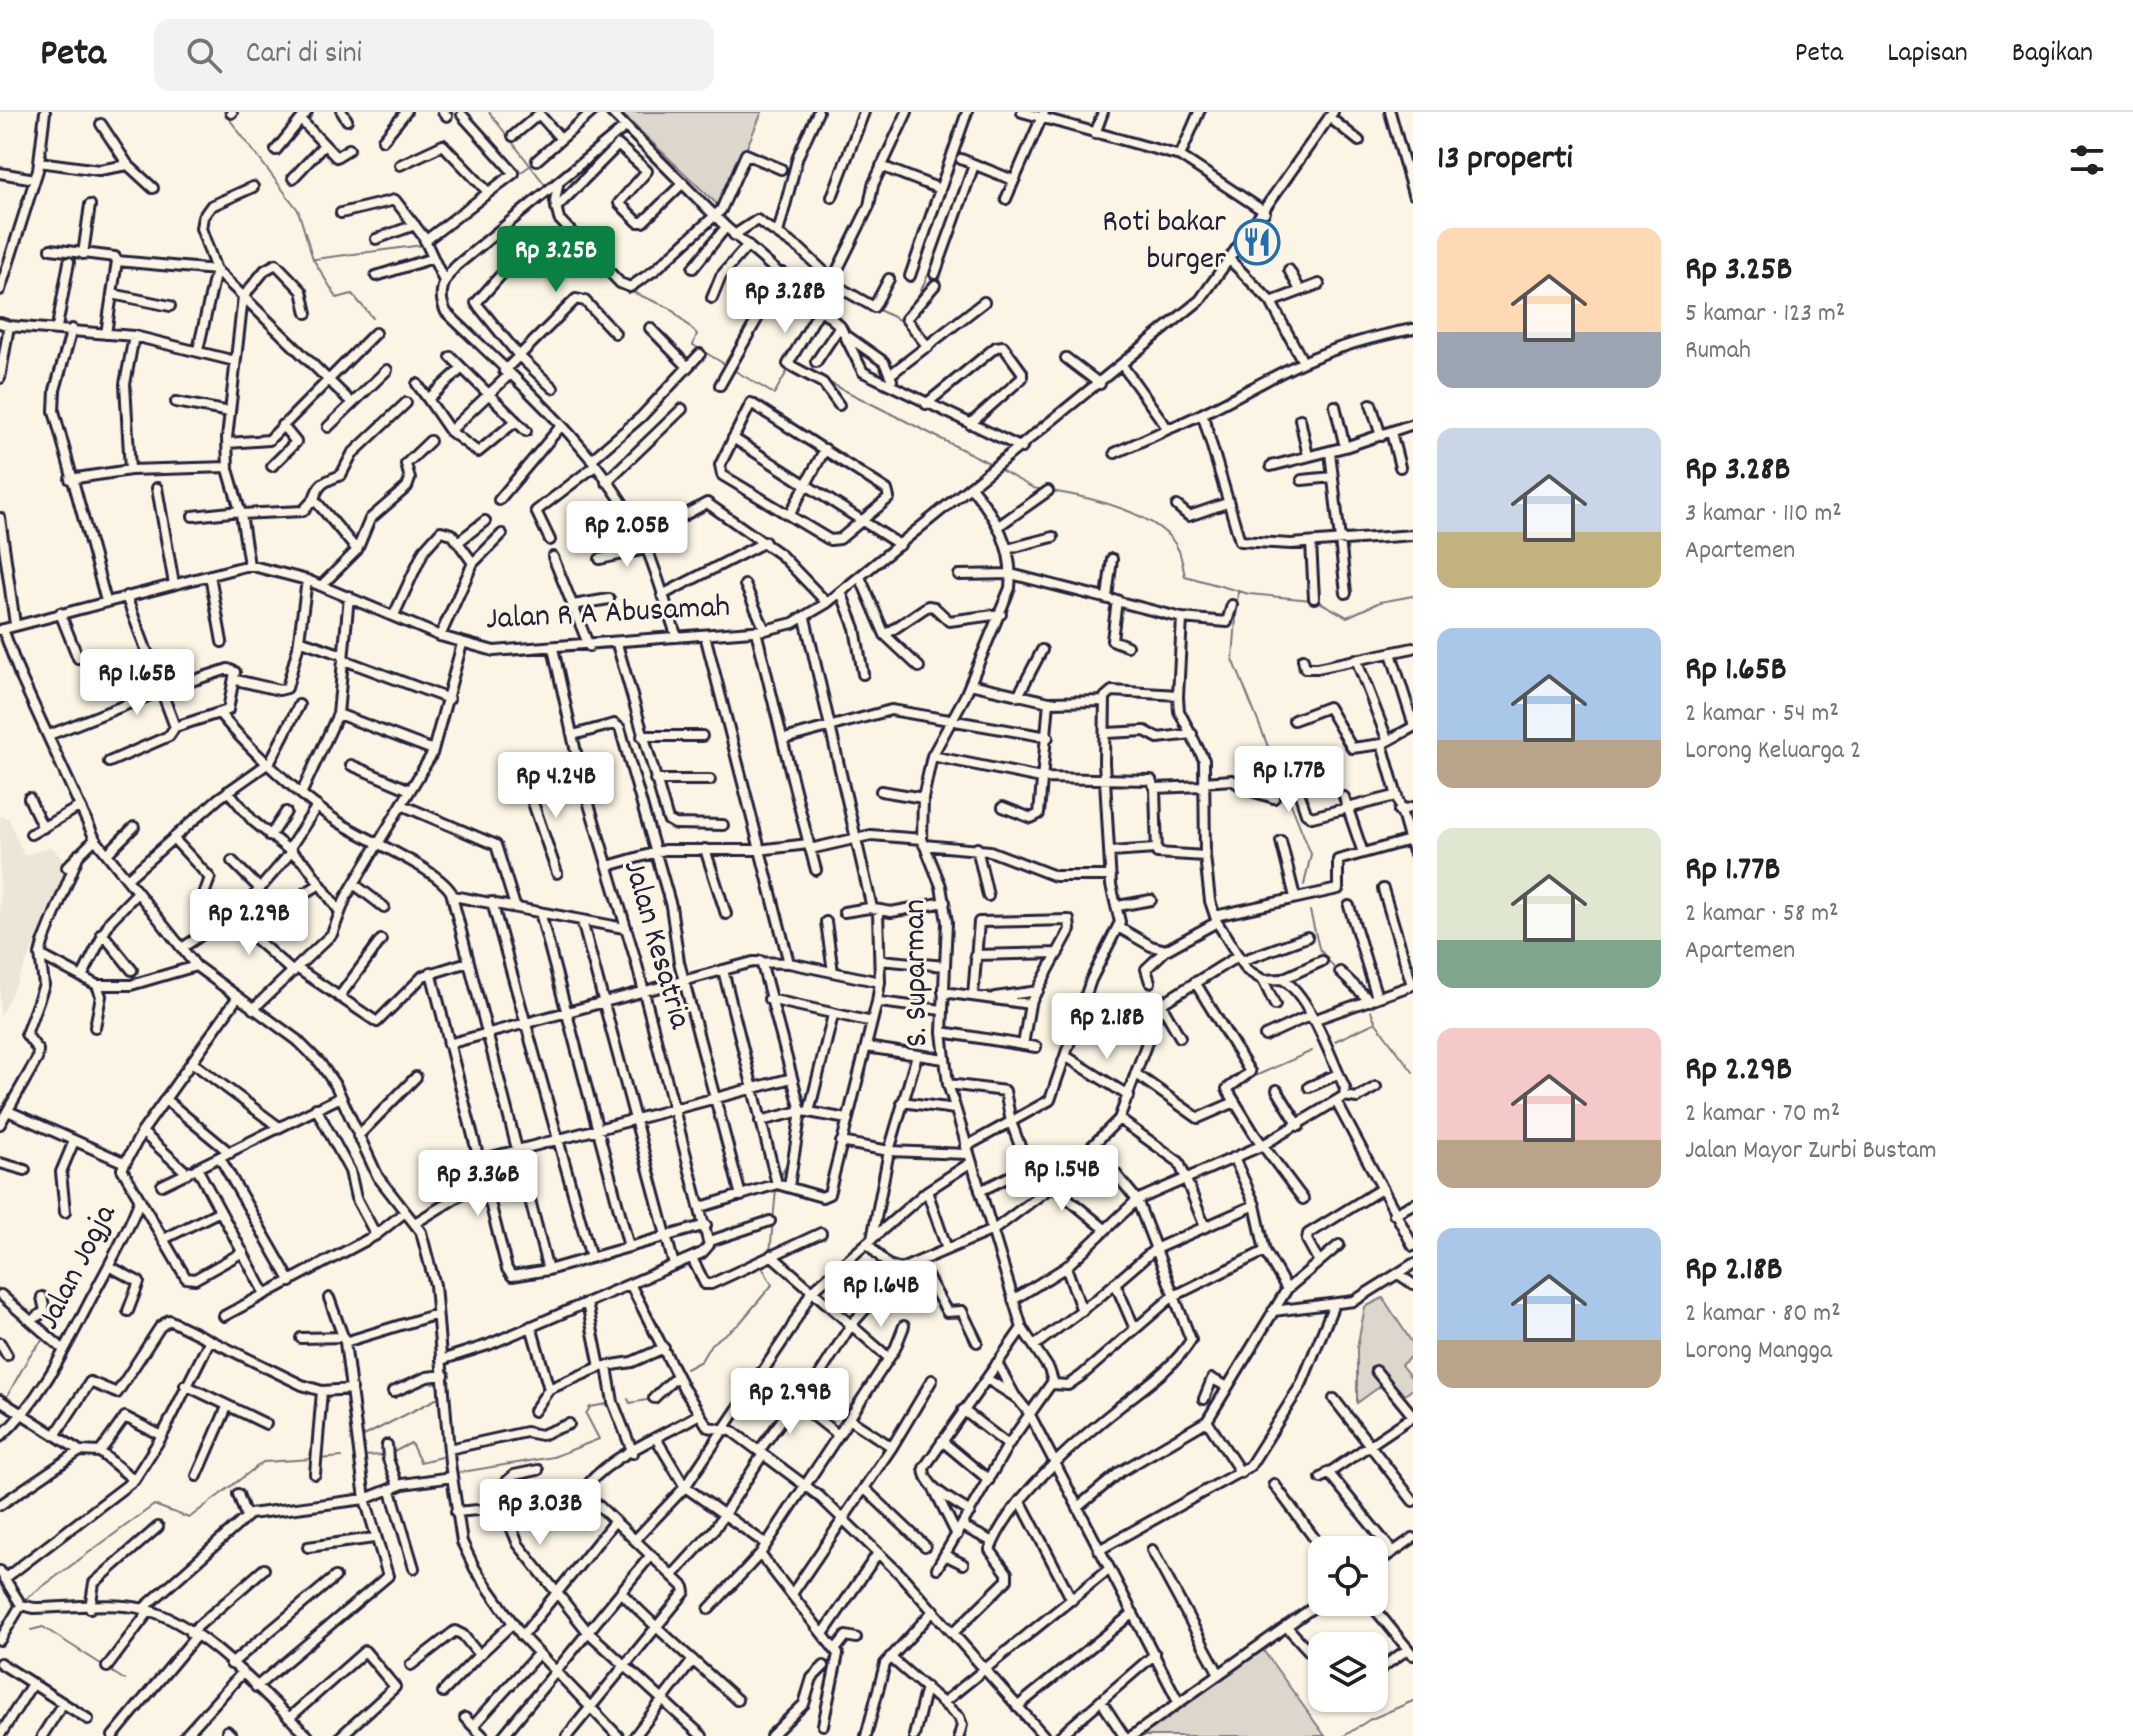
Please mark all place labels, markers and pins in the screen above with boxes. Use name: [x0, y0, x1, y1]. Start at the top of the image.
place label: Roti bakar burger: [1102, 201, 1226, 284]
restaurant icon: Roti bakar burger: [1233, 218, 1281, 266]
pin: Rp 3.25B: [473, 226, 639, 294]
pin: Rp 3.28B: [702, 267, 868, 335]
pin: Rp 2.05B: [544, 501, 710, 569]
pin: Rp 1.65B: [54, 649, 220, 717]
pin: Rp 1.77B: [1206, 746, 1372, 814]
pin: Rp 4.24B: [473, 752, 639, 820]
pin: Rp 2.29B: [166, 889, 332, 957]
pin: Rp 2.18B: [1024, 993, 1190, 1061]
pin: Rp 1.54B: [979, 1145, 1145, 1213]
pin: Rp 3.36B: [395, 1150, 561, 1218]
pin: Rp 1.64B: [798, 1261, 964, 1329]
pin: Rp 2.99B: [707, 1368, 873, 1436]
pin: Rp 3.03B: [457, 1479, 623, 1547]

